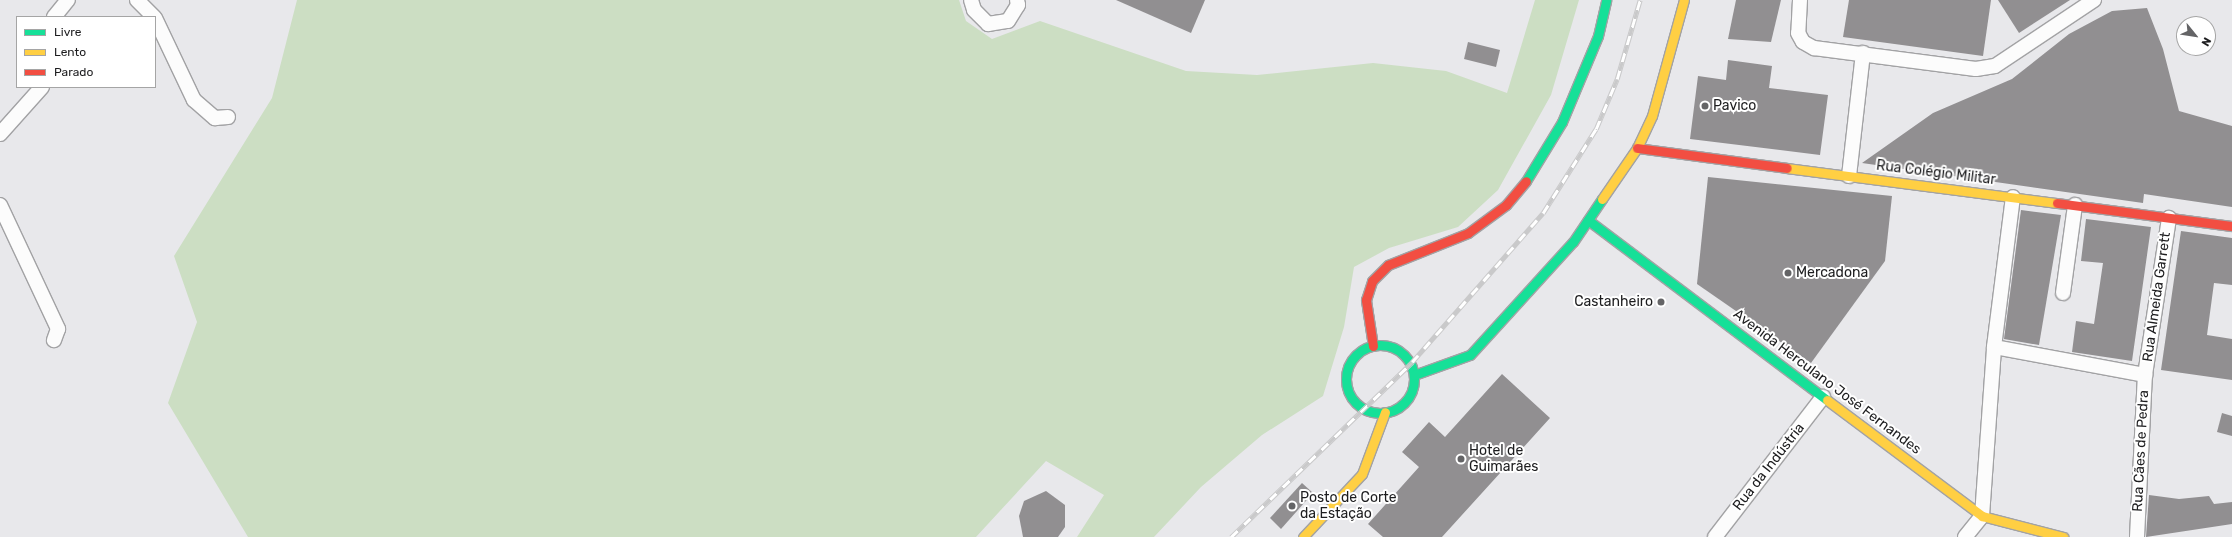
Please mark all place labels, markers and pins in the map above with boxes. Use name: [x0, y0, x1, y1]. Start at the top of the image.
place label: Pavico: [1713, 98, 1756, 114]
marker: Pavico: [1700, 101, 1710, 111]
place label: Mercadona: [1796, 265, 1868, 281]
marker: Mercadona: [1783, 268, 1793, 278]
place label: Castanheiro: [1574, 294, 1653, 310]
marker: Castanheiro: [1656, 297, 1666, 307]
place label: Hotel de Guimarães: [1469, 443, 1538, 476]
marker: Hotel de Guimarães: [1456, 454, 1466, 464]
place label: Posto de Corte da Estação: [1300, 490, 1397, 522]
marker: Posto de Corte da Estação: [1287, 501, 1297, 511]

